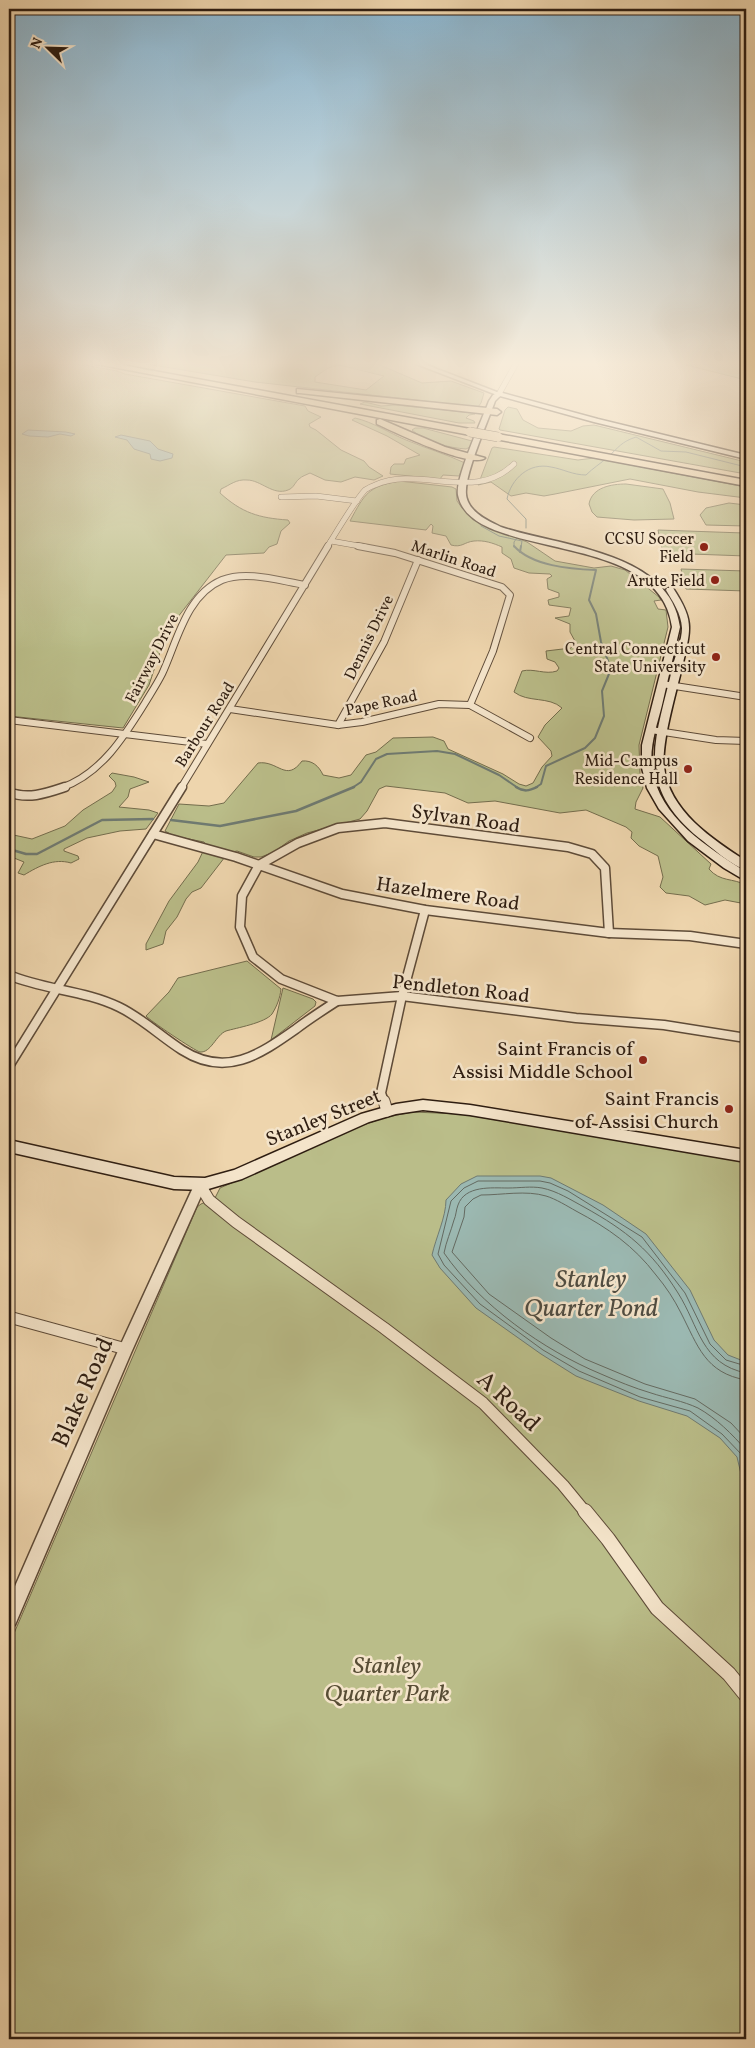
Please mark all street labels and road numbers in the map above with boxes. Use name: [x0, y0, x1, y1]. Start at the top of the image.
street label: Marlin Road: [408, 536, 499, 584]
street label: Dennis Drive: [340, 592, 400, 684]
street label: Fairway Drive: [121, 610, 185, 708]
street label: Barbour Road: [171, 678, 241, 772]
street label: Pape Road: [343, 686, 420, 722]
street label: Sylvan Road: [410, 798, 522, 841]
street label: Hazelmere Road: [374, 871, 521, 919]
street label: Pendleton Road: [391, 969, 531, 1011]
street label: Stanley Street: [262, 1083, 385, 1155]
street label: Blake Road: [44, 1332, 123, 1453]
street label: A Road: [468, 1364, 547, 1441]

